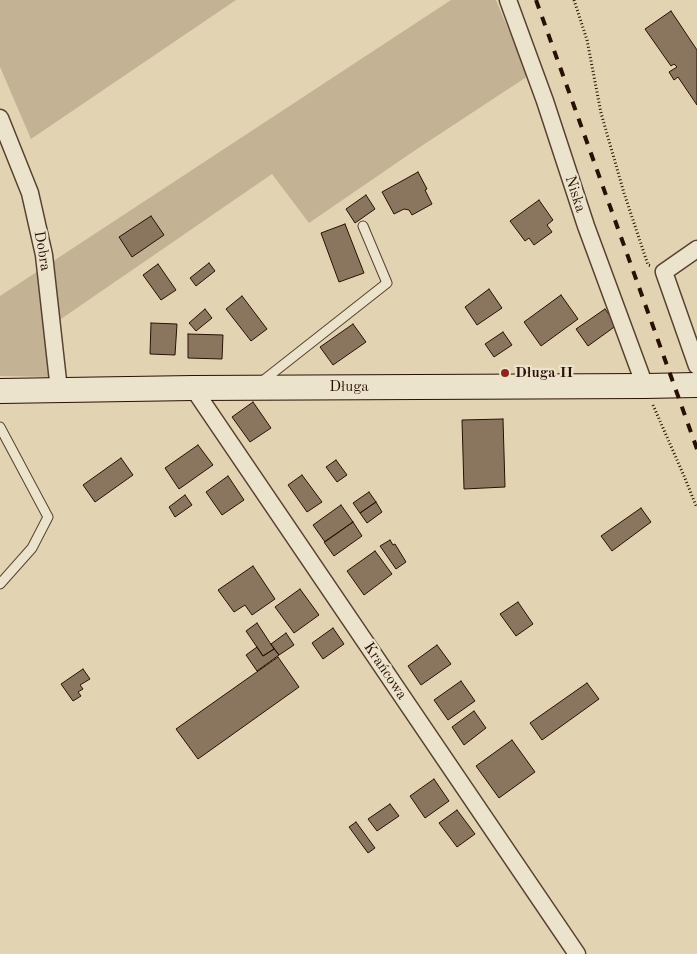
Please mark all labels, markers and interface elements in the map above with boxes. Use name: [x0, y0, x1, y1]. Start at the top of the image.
street label: Niska: [561, 173, 589, 215]
street label: Dobra: [30, 230, 54, 272]
place label: Długa II: [515, 364, 573, 382]
marker: Długa II: [499, 367, 511, 379]
street label: Długa: [329, 378, 369, 396]
street label: Krańcowa: [359, 639, 411, 703]

